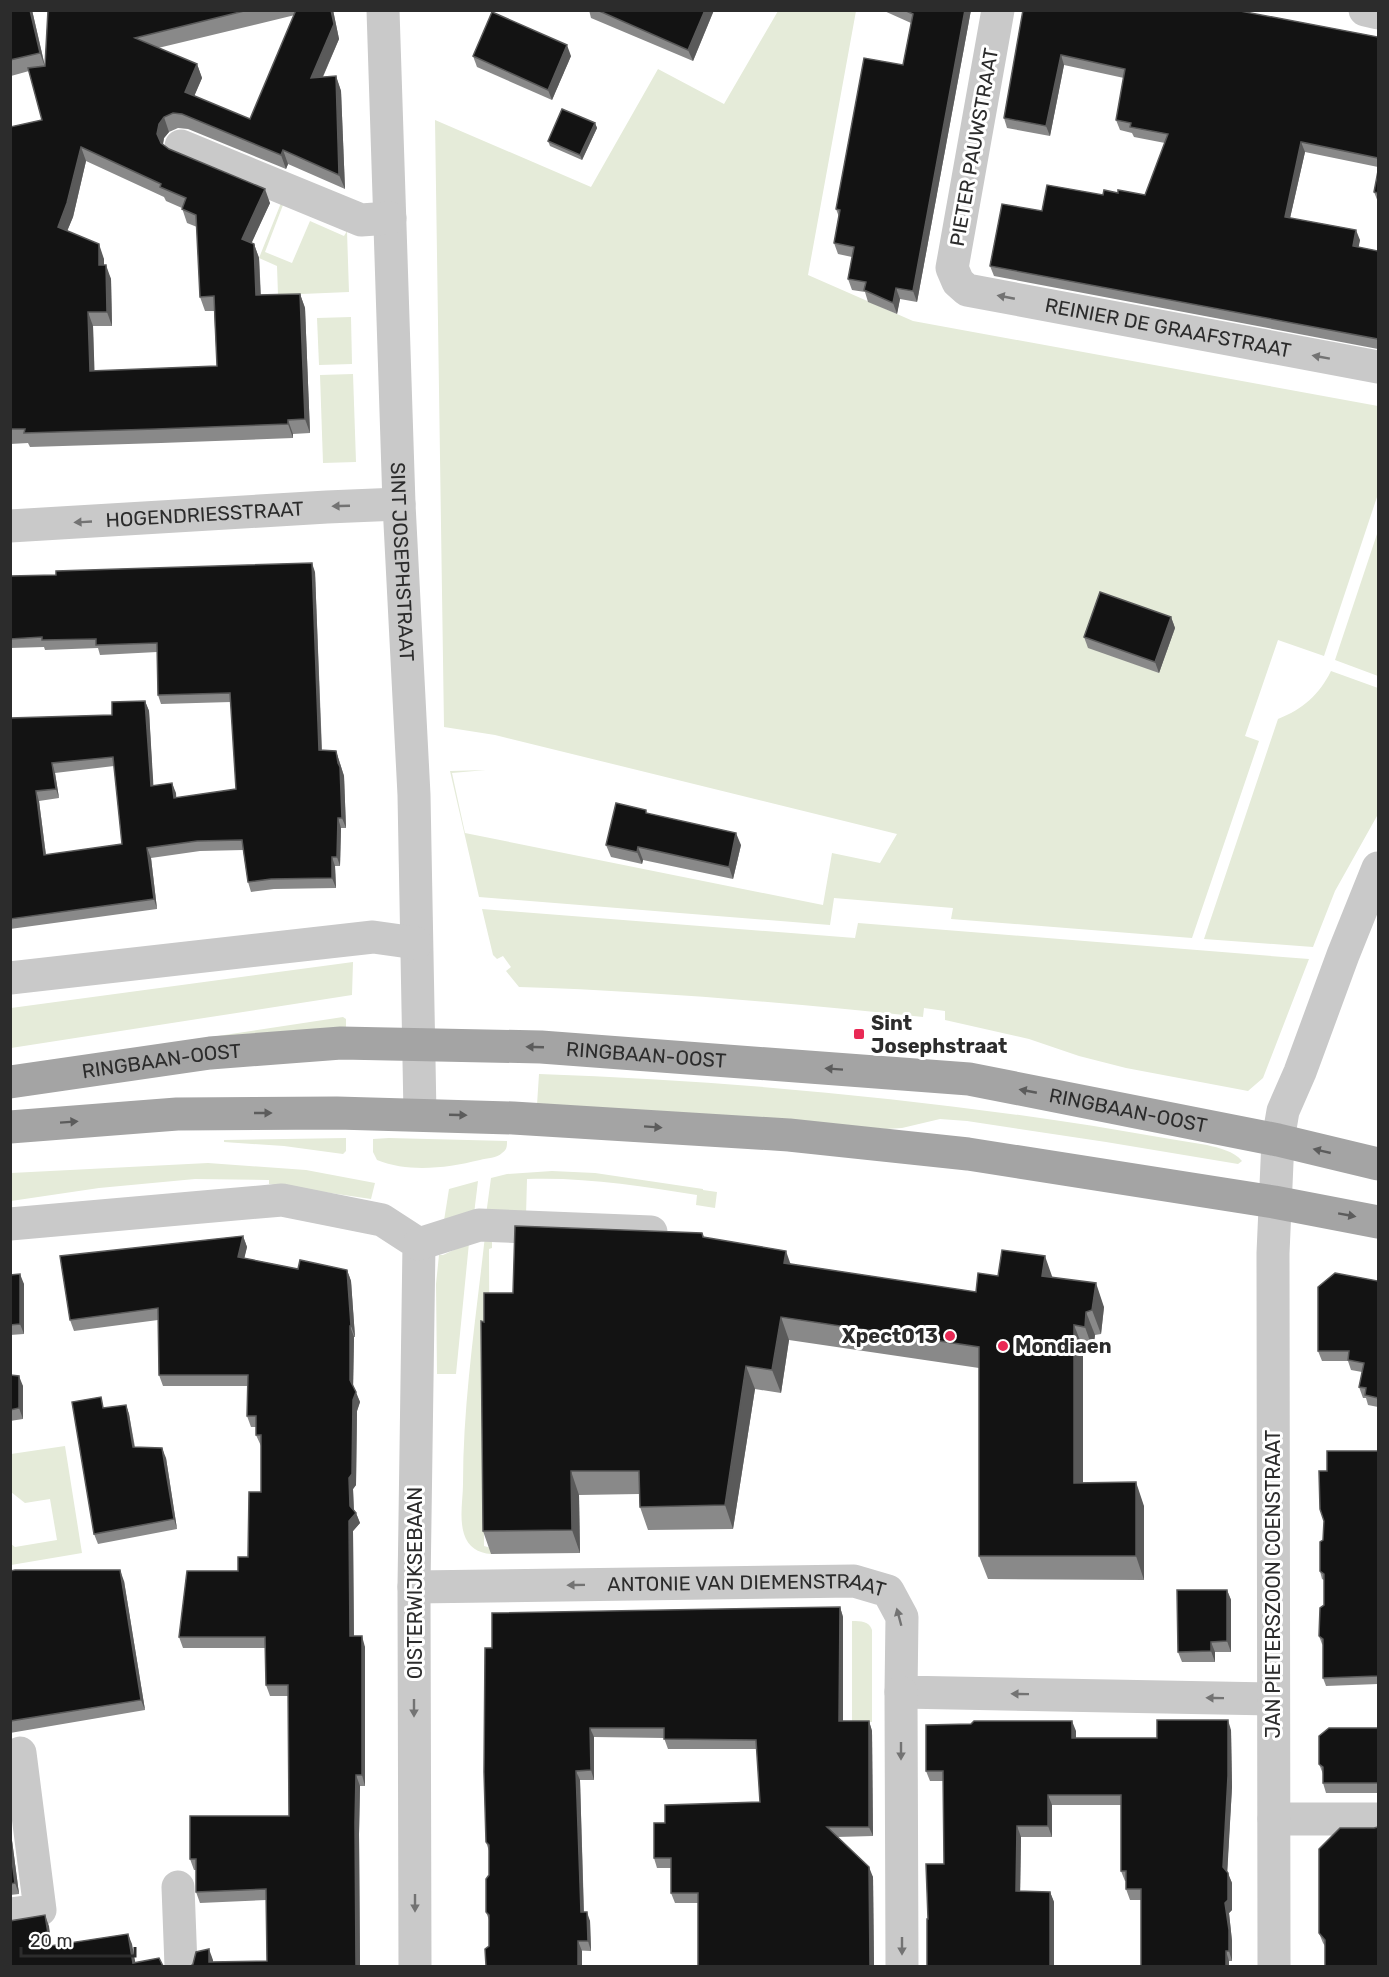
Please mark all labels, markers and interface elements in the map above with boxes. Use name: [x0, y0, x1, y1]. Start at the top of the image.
street label: PIETER PAUWSTRAAT: [945, 46, 1003, 248]
one-way arrow: [996, 292, 1015, 301]
street label: REINIER DE GRAAFSTRAAT: [1043, 293, 1294, 363]
one-way arrow: [1311, 352, 1330, 361]
street label: SINT JOSEPHSTRAAT: [386, 462, 419, 662]
street label: HOGENDRIESSTRAAT: [105, 496, 305, 532]
one-way arrow: [331, 502, 350, 511]
one-way arrow: [74, 517, 93, 526]
place label: Sint Josephstraat: [871, 1011, 1007, 1058]
marker: Sint Josephstraat: [852, 1027, 866, 1041]
street label: RINGBAAN-OOST: [565, 1037, 728, 1073]
street label: RINGBAAN-OOST: [80, 1039, 242, 1083]
one-way arrow: [525, 1042, 544, 1052]
one-way arrow: [825, 1064, 844, 1074]
street label: RINGBAAN-OOST: [1047, 1083, 1210, 1138]
one-way arrow: [1018, 1086, 1037, 1095]
one-way arrow: [254, 1108, 273, 1118]
one-way arrow: [449, 1111, 468, 1120]
one-way arrow: [59, 1117, 78, 1127]
one-way arrow: [644, 1122, 663, 1131]
one-way arrow: [1312, 1145, 1331, 1155]
one-way arrow: [1338, 1211, 1357, 1220]
place label: Xpect013: [842, 1324, 938, 1348]
marker: Xpect013: [943, 1329, 957, 1343]
place label: Mondiaen: [1015, 1334, 1112, 1358]
marker: Mondiaen: [996, 1339, 1010, 1353]
street label: JAN PIETERSZOON COENSTRAAT: [1261, 1429, 1285, 1738]
street label: OISTERWIJKSEBAAN: [403, 1487, 427, 1679]
street label: ANTONIE VAN DIEMENSTRAAT: [607, 1568, 889, 1602]
one-way arrow: [567, 1580, 586, 1590]
one-way arrow: [894, 1608, 904, 1626]
one-way arrow: [1010, 1690, 1029, 1699]
one-way arrow: [1205, 1693, 1224, 1703]
one-way arrow: [410, 1699, 419, 1718]
one-way arrow: [896, 1741, 906, 1760]
one-way arrow: [410, 1894, 420, 1913]
scale bar: [21, 1920, 135, 1958]
text: 20 m: [30, 1930, 72, 1952]
one-way arrow: [897, 1936, 907, 1955]

